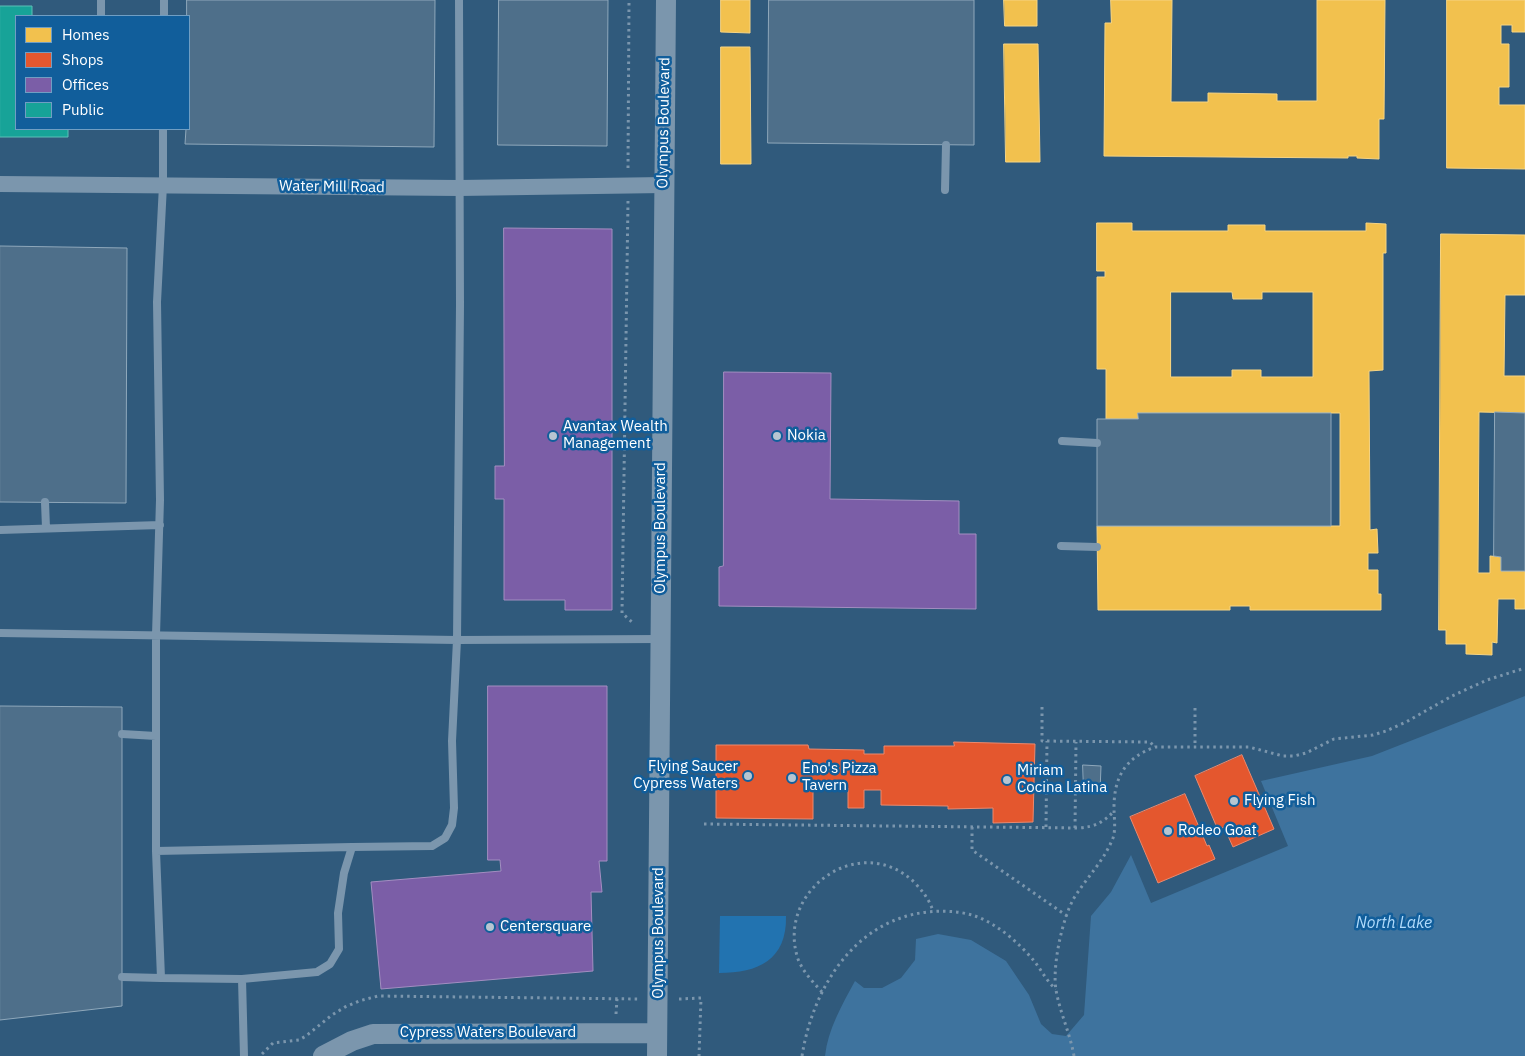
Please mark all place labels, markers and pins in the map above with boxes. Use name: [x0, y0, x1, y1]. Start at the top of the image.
place label: Avantax Wealth Management: [563, 418, 668, 453]
place label: Nokia: [787, 427, 826, 445]
marker: Avantax Wealth Management: [547, 430, 559, 442]
marker: Nokia: [771, 430, 783, 442]
place label: Flying Saucer Cypress Waters: [633, 758, 738, 793]
place label: Eno's Pizza Tavern: [802, 760, 877, 795]
place label: Miriam Cocina Latina: [1017, 762, 1107, 797]
marker: Flying Saucer Cypress Waters: [742, 770, 754, 782]
marker: Eno's Pizza Tavern: [786, 772, 798, 784]
marker: Miriam Cocina Latina: [1001, 774, 1013, 786]
place label: Flying Fish: [1244, 792, 1315, 810]
marker: Flying Fish: [1228, 795, 1240, 807]
place label: Rodeo Goat: [1178, 822, 1257, 840]
marker: Rodeo Goat: [1162, 825, 1174, 837]
place label: Centersquare: [500, 918, 591, 936]
marker: Centersquare: [484, 921, 496, 933]

